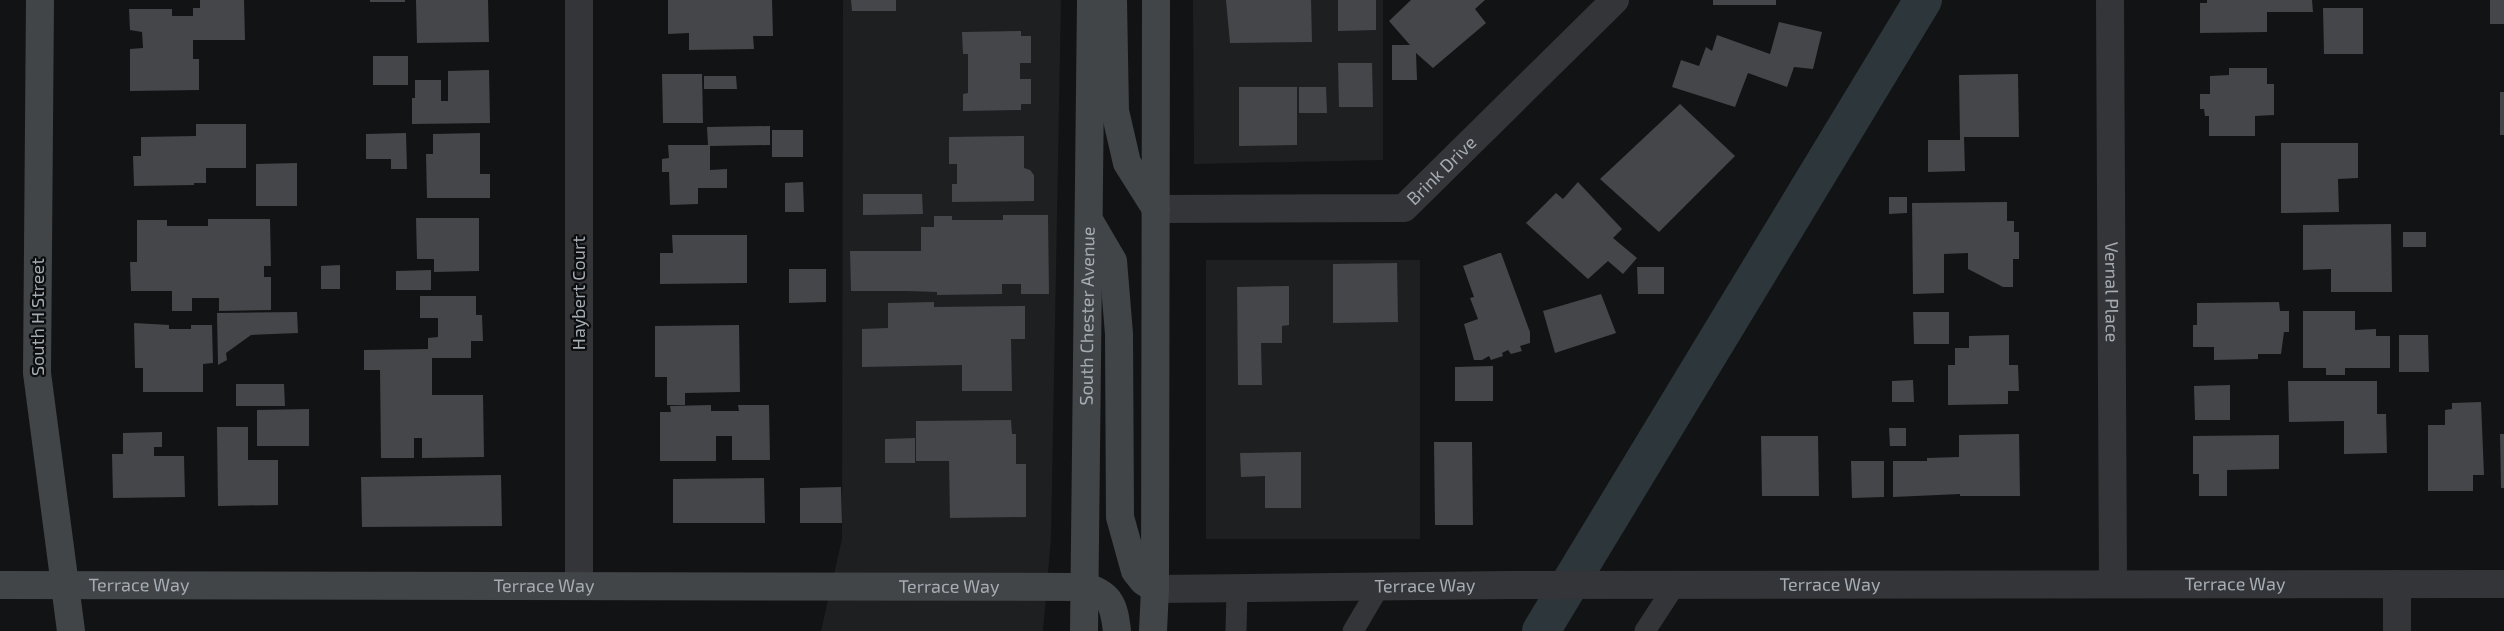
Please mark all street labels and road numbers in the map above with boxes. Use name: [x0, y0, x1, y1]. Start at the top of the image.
street label: Brink Drive: [1402, 131, 1480, 209]
street label: South Chester Avenue: [1075, 226, 1098, 406]
street label: Haybert Court: [567, 236, 589, 350]
street label: Vernal Place: [2101, 242, 2124, 342]
street label: South H Street: [26, 258, 48, 376]
street label: Terrace Way: [2185, 572, 2286, 594]
street label: Terrace Way: [89, 573, 190, 595]
street label: Terrace Way: [1374, 573, 1476, 597]
street label: Terrace Way: [1780, 573, 1881, 595]
street label: Terrace Way: [494, 574, 595, 596]
street label: Terrace Way: [899, 575, 1000, 597]

